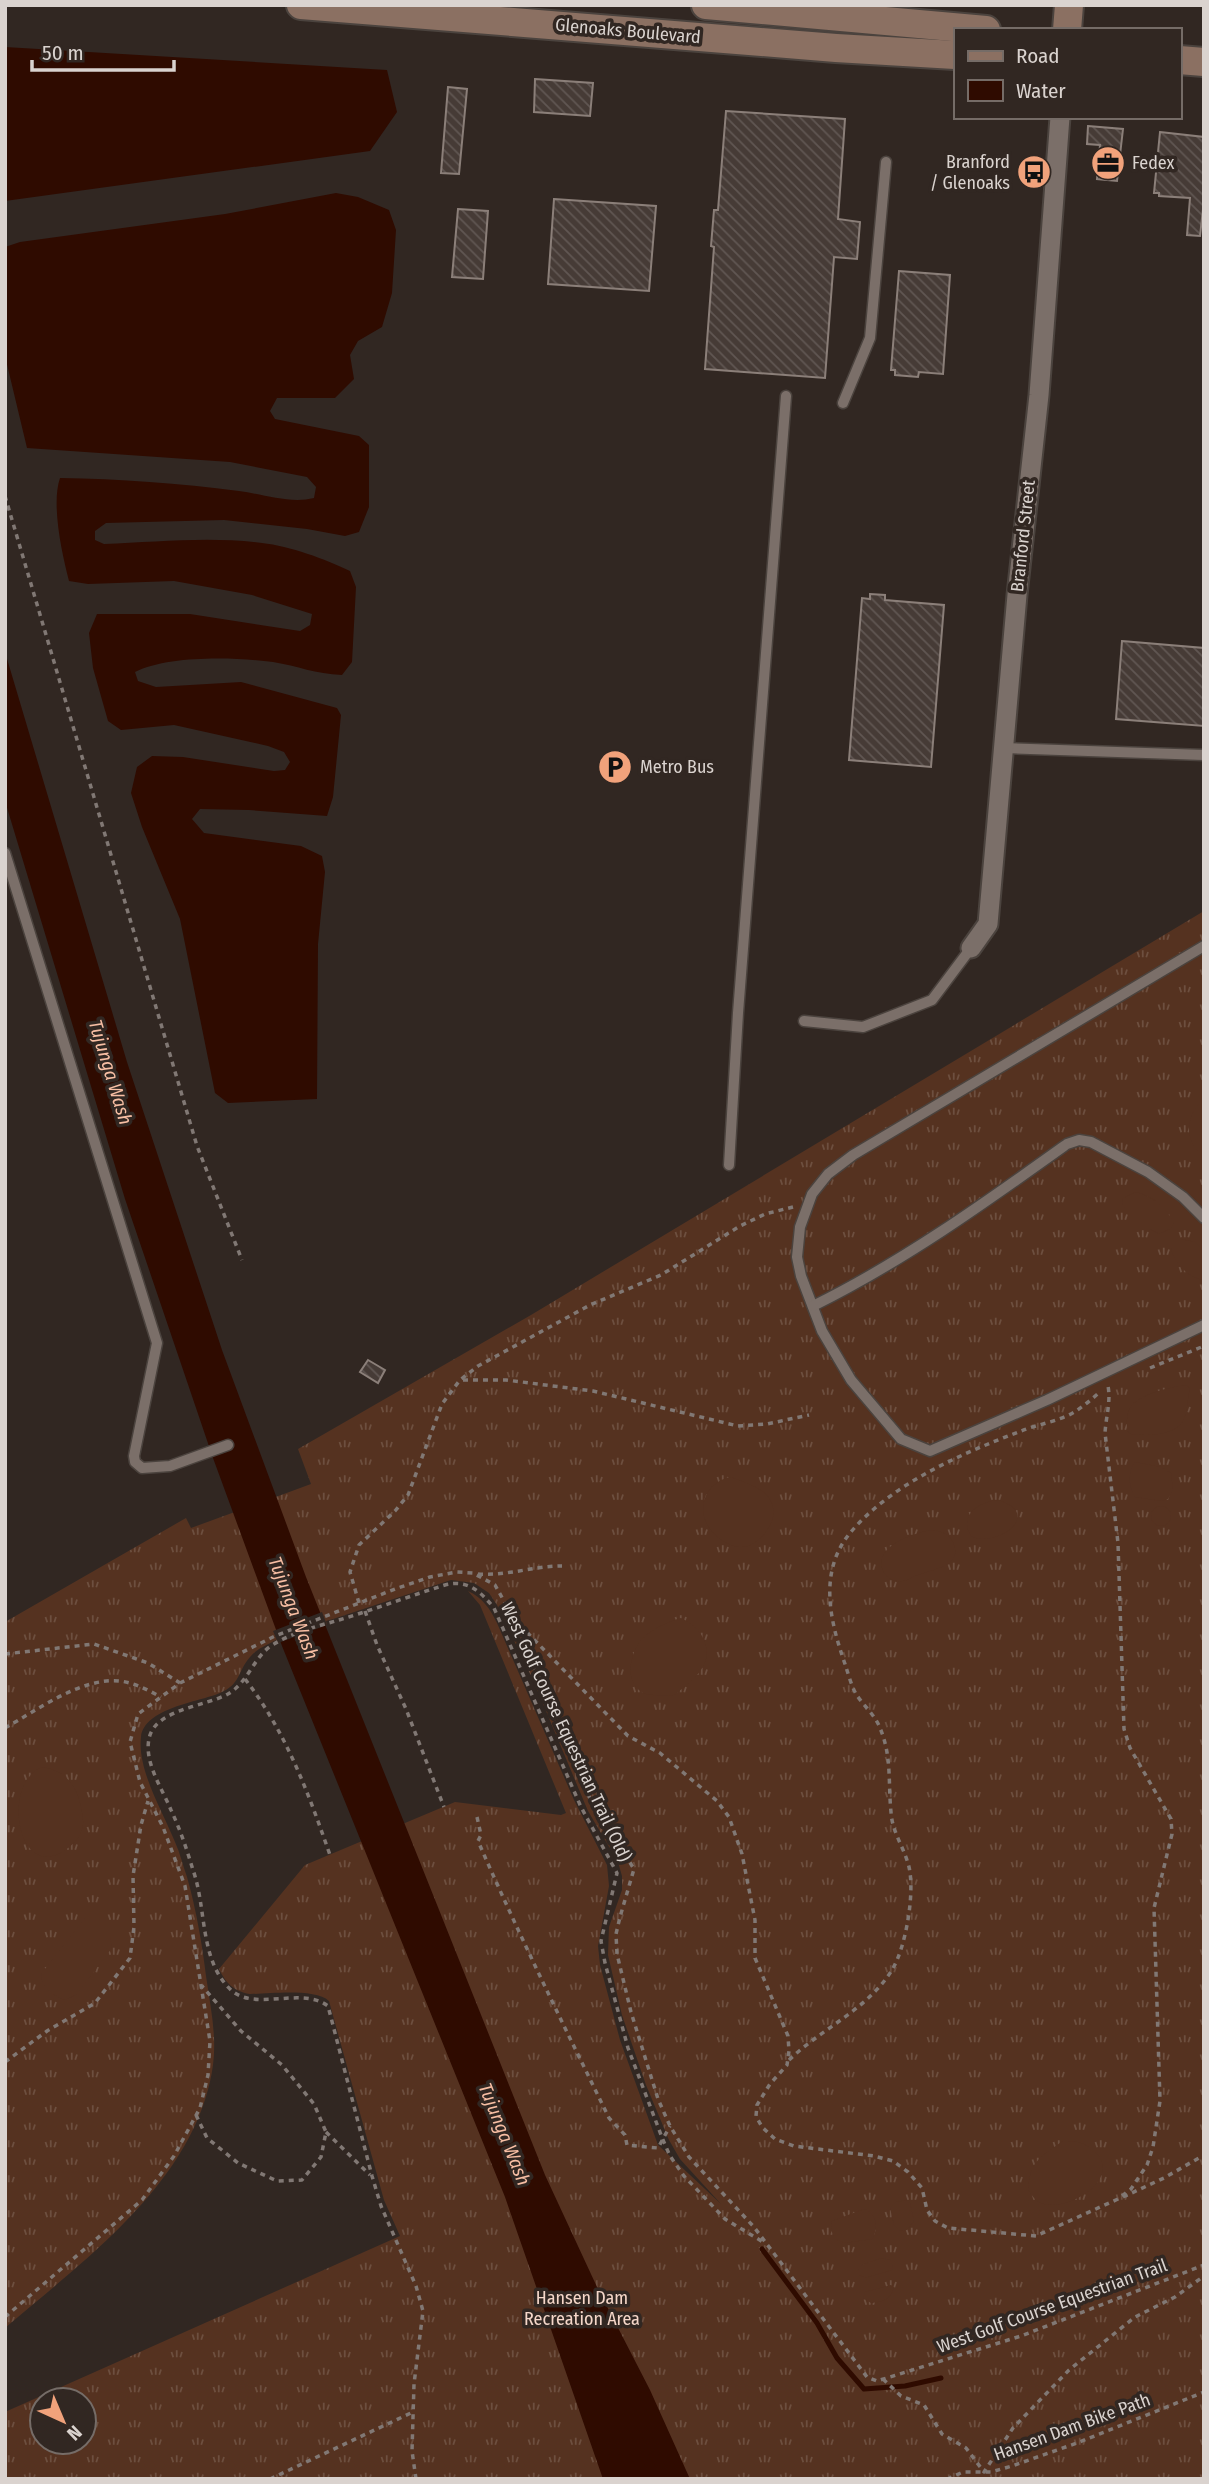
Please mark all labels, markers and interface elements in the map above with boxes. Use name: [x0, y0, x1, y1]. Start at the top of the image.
street label: Glenoaks Boulevard: [554, 14, 702, 48]
scale bar: [32, 28, 173, 72]
legend: [954, 28, 1181, 119]
text: 50 m: [42, 40, 84, 66]
text: Road: [1016, 43, 1060, 69]
text: Water: [1016, 78, 1066, 104]
office icon: Fedex: [1089, 144, 1127, 182]
place label: Branford / Glenoaks: [930, 151, 1010, 194]
place label: Fedex: [1132, 152, 1175, 174]
bus stop icon: Branford / Glenoaks: [1015, 153, 1053, 191]
street label: Branford Street: [1006, 479, 1040, 593]
parking icon: Metro Bus: [596, 748, 634, 786]
place label: Metro Bus: [640, 756, 714, 778]
water label: Tujunga Wash: [84, 1017, 137, 1127]
water label: Tujunga Wash: [263, 1553, 324, 1663]
street label: West Golf Course Equestrian Trail (Old): [496, 1599, 636, 1865]
water label: Tujunga Wash: [474, 2080, 535, 2189]
street label: West Golf Course Equestrian Trail: [934, 2254, 1170, 2358]
park label: Hansen Dam Recreation Area: [524, 2287, 640, 2330]
north arrow: [28, 2386, 98, 2456]
street label: Hansen Dam Bike Path: [991, 2388, 1153, 2466]
text: N: [62, 2421, 87, 2445]

